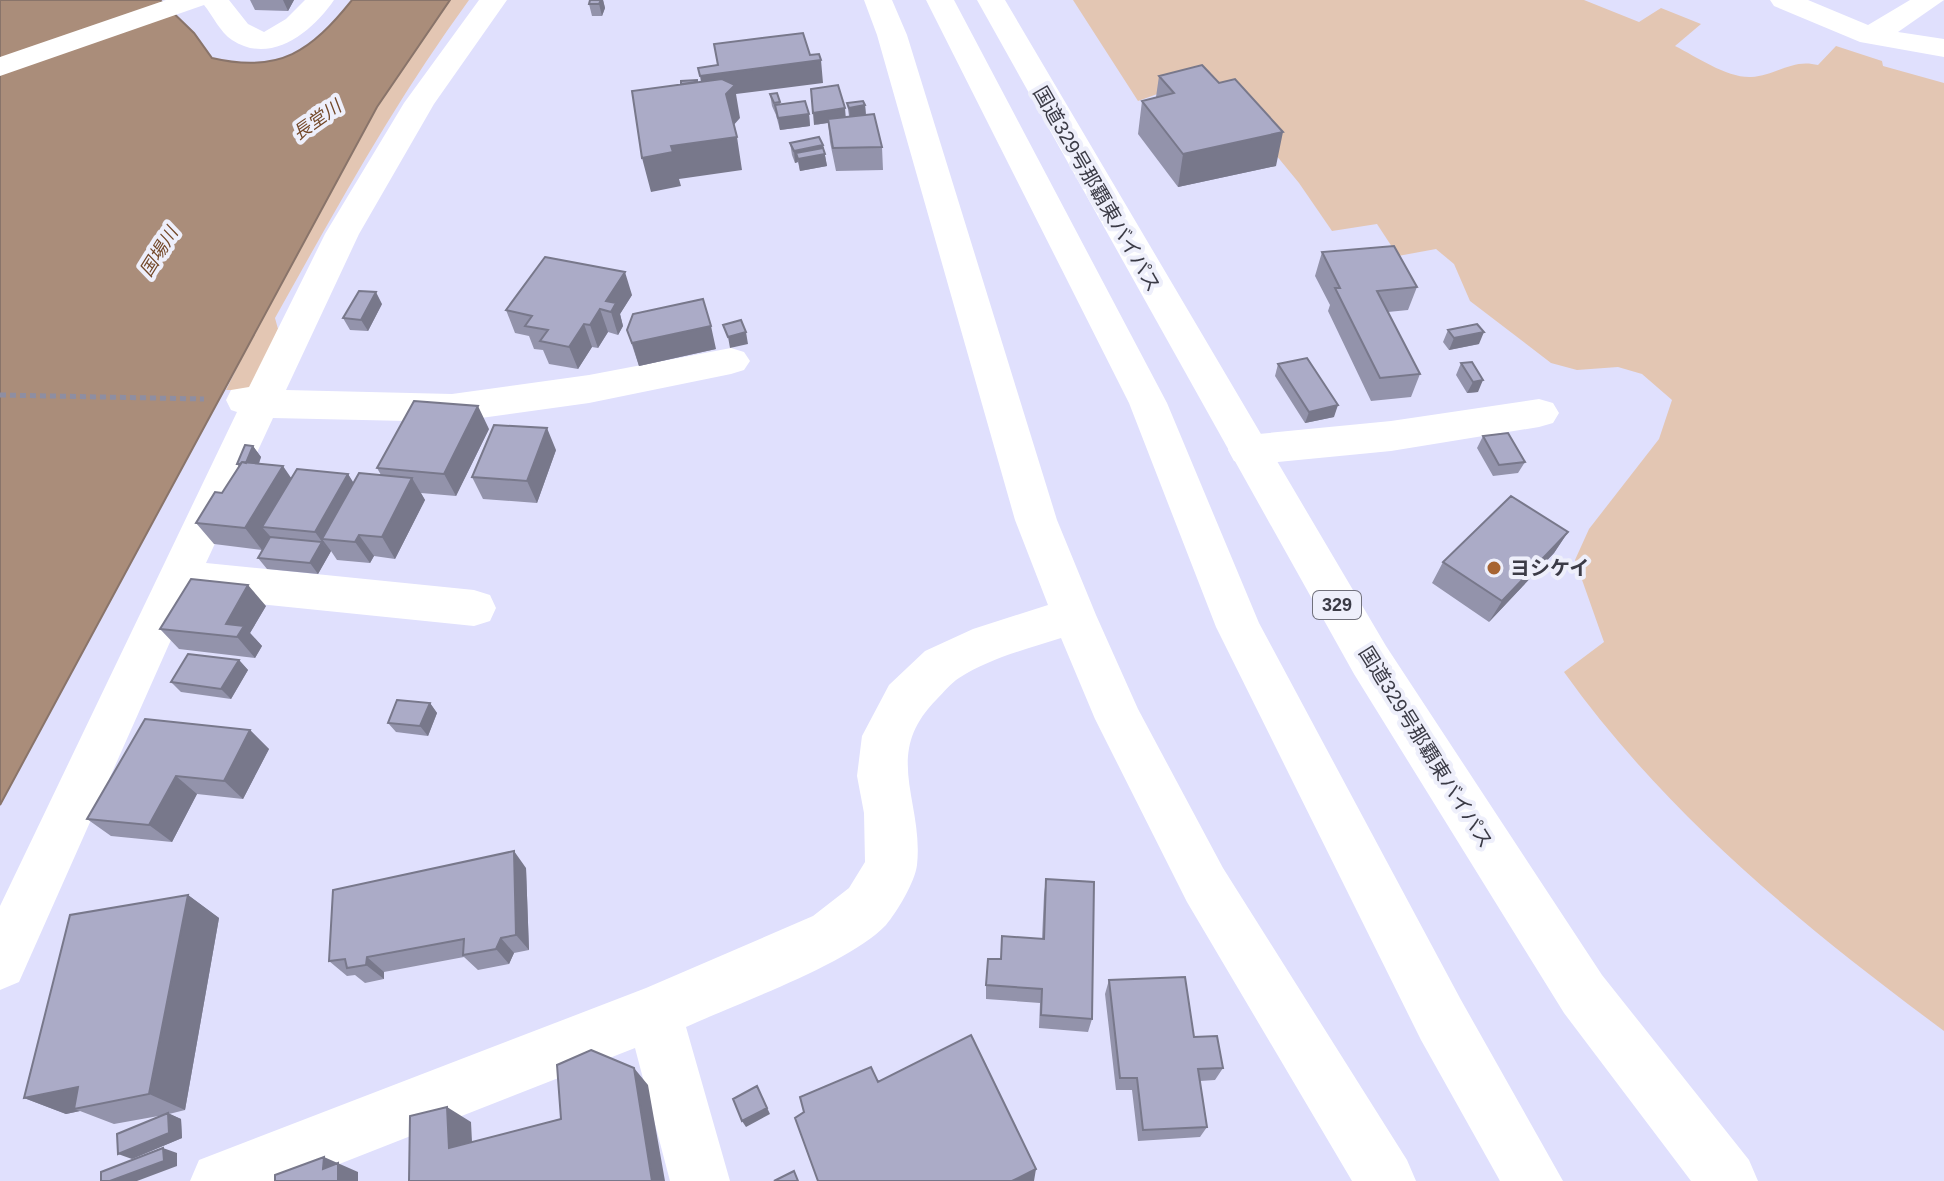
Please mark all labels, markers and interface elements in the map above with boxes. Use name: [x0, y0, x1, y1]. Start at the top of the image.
street label: 国道329号那覇東バイパス: [1029, 83, 1165, 295]
water label: 長堂川: [289, 95, 346, 144]
water label: 国場川: [136, 222, 183, 280]
place label: ヨシケイ: [1510, 557, 1590, 579]
marker: ヨシケイ: [1485, 559, 1503, 577]
road number: 329: [1313, 591, 1361, 619]
street label: 国道329号那覇東バイパス: [1355, 642, 1497, 852]

